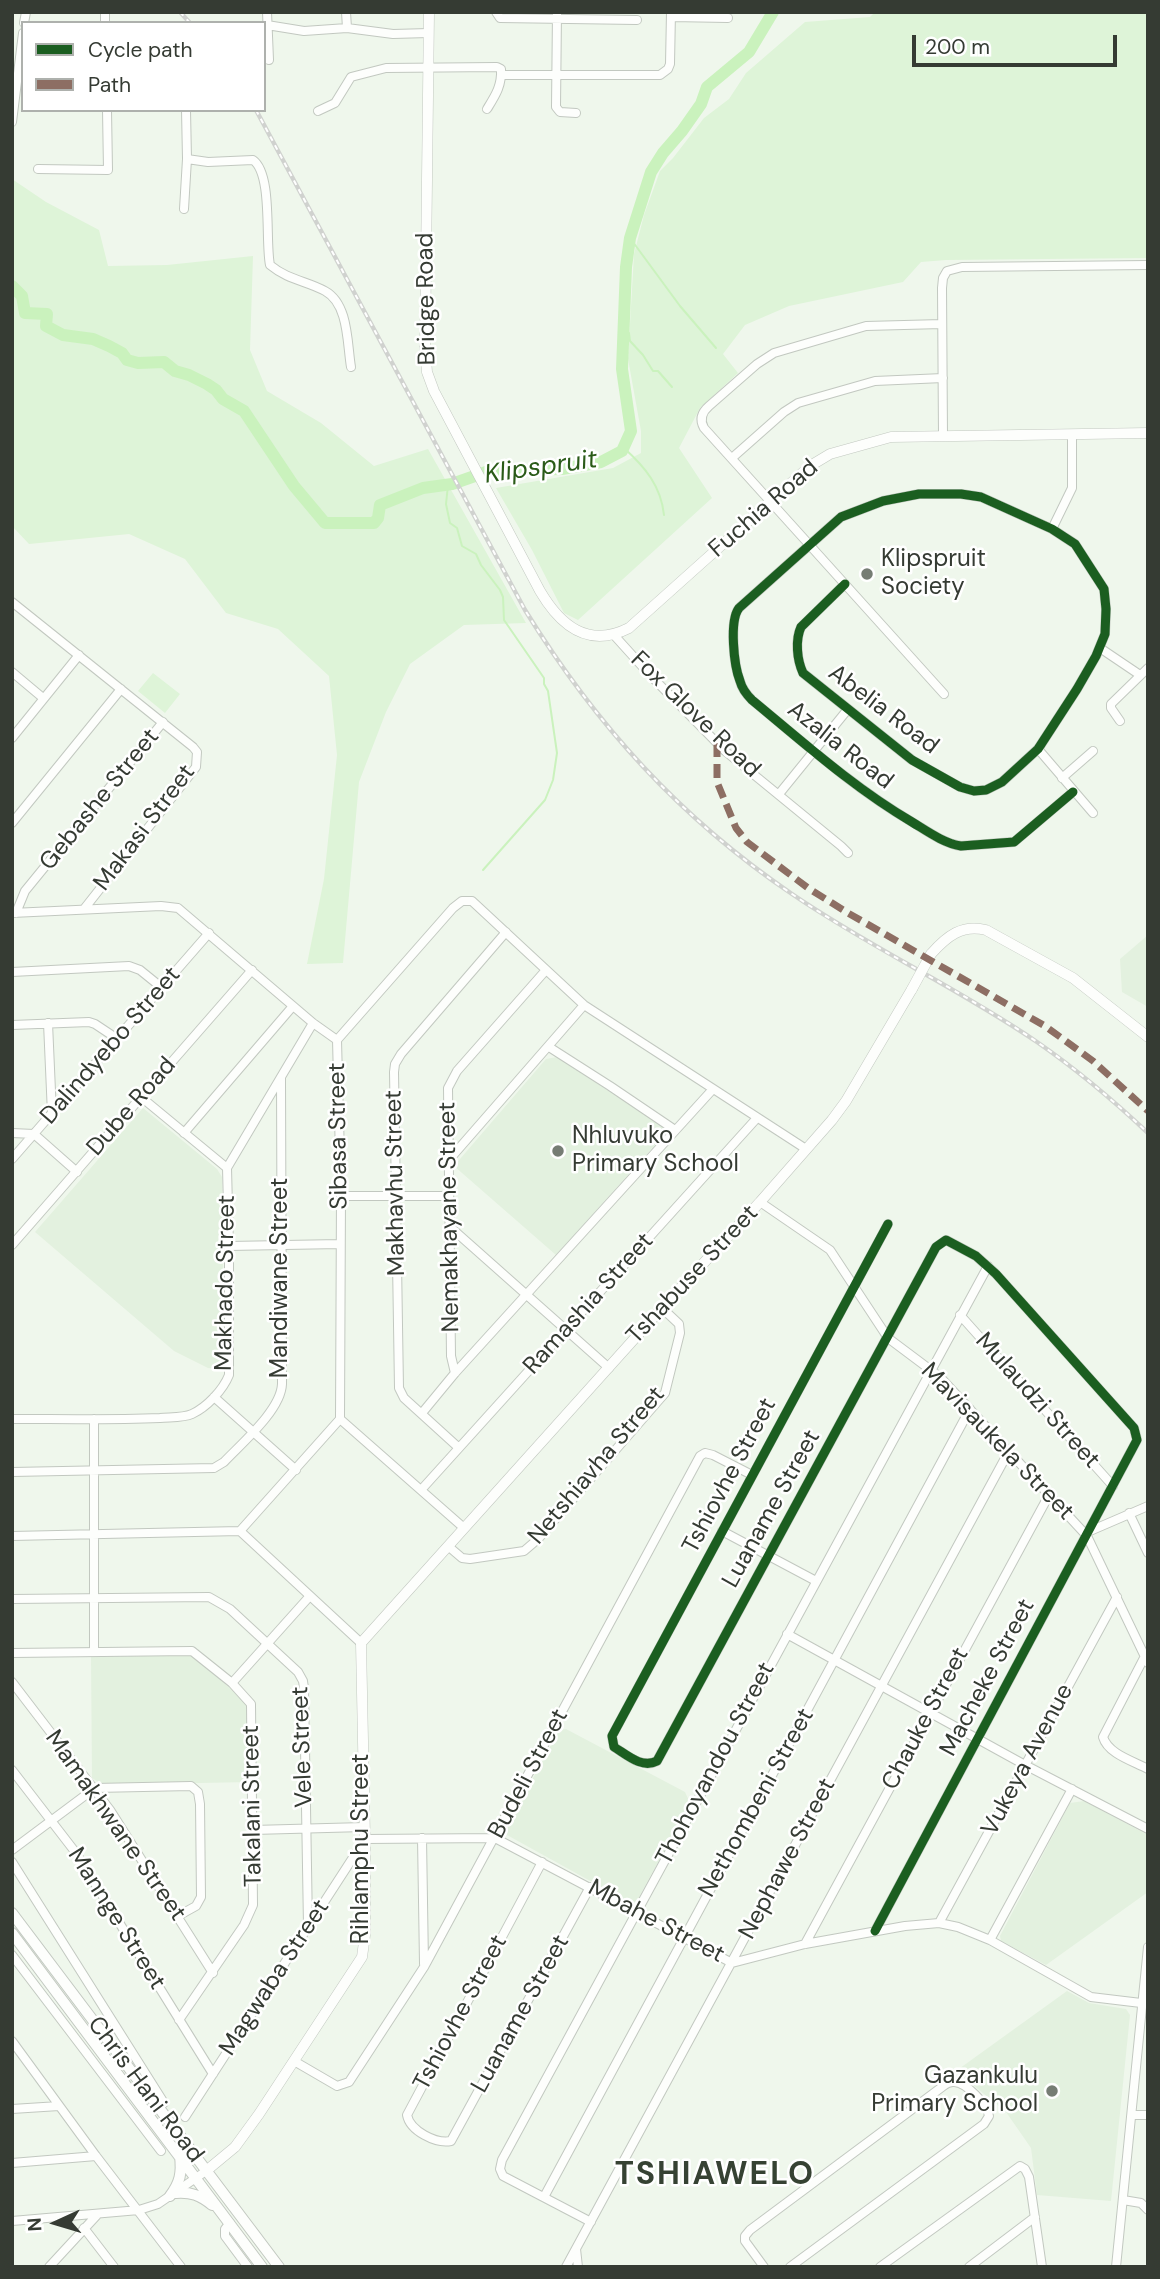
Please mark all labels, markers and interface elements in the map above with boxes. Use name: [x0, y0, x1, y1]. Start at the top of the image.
legend: [21, 21, 266, 112]
scale bar: [915, 21, 1120, 65]
text: 200 m: [925, 33, 990, 61]
text: Cycle path: [88, 36, 193, 64]
text: Path: [88, 71, 131, 99]
street label: Bridge Road: [411, 232, 443, 366]
water label: Klipspruit: [483, 445, 599, 491]
street label: Fuchia Road: [704, 454, 824, 564]
place label: Klipspruit Society: [881, 546, 986, 602]
marker: Klipspruit Society: [859, 566, 875, 582]
street label: Fox Glove Road: [624, 646, 766, 784]
street label: Abelia Road: [822, 659, 944, 761]
street label: Azalia Road: [781, 696, 899, 796]
street label: Gebashe Street: [34, 723, 166, 877]
street label: Makasi Street: [88, 759, 202, 897]
street label: Dalindyebo Street: [35, 961, 187, 1131]
street label: Dube Road: [81, 1052, 183, 1162]
street label: Sibasa Street: [323, 1062, 355, 1210]
street label: Makhavhu Street: [380, 1090, 412, 1276]
street label: Nemakhayane Street: [434, 1101, 466, 1333]
place label: Nhluvuko Primary School: [572, 1123, 739, 1179]
marker: Nhluvuko Primary School: [550, 1143, 566, 1159]
street label: Mandiwane Street: [267, 1178, 295, 1378]
street label: Makhado Street: [210, 1195, 242, 1371]
street label: Tshabuse Street: [621, 1200, 765, 1350]
street label: Ramashia Street: [518, 1227, 660, 1381]
street label: Mulaudzi Street: [969, 1327, 1105, 1475]
street label: Mavisaukela Street: [914, 1357, 1080, 1527]
street label: Netshiavha Street: [523, 1381, 671, 1551]
street label: Tshiovhe Street: [677, 1394, 783, 1558]
street label: Luaname Street: [717, 1425, 827, 1593]
street label: Macheke Street: [935, 1595, 1041, 1761]
street label: Chauke Street: [876, 1643, 976, 1795]
street label: Thohoyandou Street: [650, 1658, 782, 1870]
street label: Vukeya Avenue: [976, 1679, 1080, 1841]
street label: Vele Street: [286, 1686, 320, 1808]
street label: Budeli Street: [483, 1704, 575, 1844]
street label: Nethombeni Street: [693, 1704, 821, 1902]
street label: Mamakhwane Street: [38, 1725, 192, 1927]
street label: Takalani Street: [237, 1725, 269, 1887]
street label: Rihlamphu Street: [348, 1754, 376, 1944]
street label: Nephawe Street: [734, 1774, 842, 1944]
street label: Mannge Street: [61, 1843, 171, 1995]
street label: Mbahe Street: [583, 1874, 729, 1970]
street label: Magwaba Street: [214, 1895, 336, 2061]
street label: Luaname Street: [466, 1930, 576, 2098]
street label: Tshiovhe Street: [408, 1931, 514, 2095]
street label: Chris Hani Road: [81, 2011, 209, 2169]
place label: Gazankulu Primary School: [871, 2063, 1038, 2119]
marker: Gazankulu Primary School: [1044, 2083, 1060, 2099]
district label: TSHIAWELO: [616, 2157, 814, 2195]
north arrow: [21, 2188, 91, 2258]
text: N: [22, 2217, 48, 2232]

